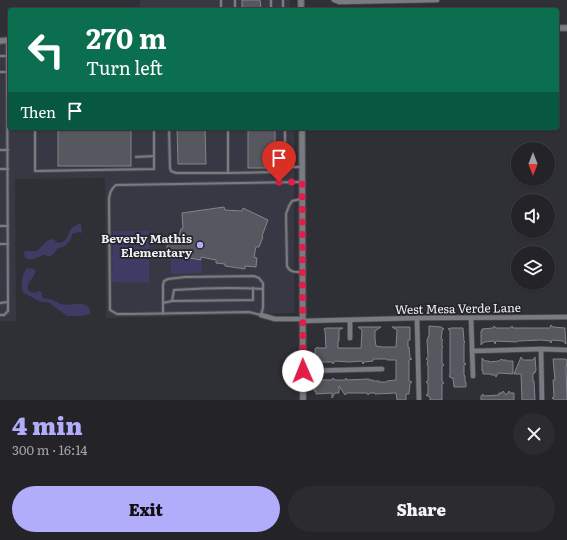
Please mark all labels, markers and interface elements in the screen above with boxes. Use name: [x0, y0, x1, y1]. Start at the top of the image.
text: 270 m: [86, 16, 167, 58]
icon: left: [20, 24, 72, 76]
text: Turn left: [86, 54, 163, 81]
text: Then: [20, 100, 56, 123]
icon: arrive: [64, 100, 86, 122]
pin: [262, 141, 296, 182]
north arrow: [511, 142, 555, 186]
map controls: [511, 142, 555, 290]
icon: arrive: [268, 147, 290, 169]
button: sound: [511, 194, 555, 238]
place label: Beverly Mathis Elementary: [101, 229, 193, 261]
marker: Beverly Mathis Elementary: [195, 240, 205, 250]
button: layers: [511, 246, 555, 290]
street label: West Mesa Verde Lane: [395, 298, 521, 318]
position arrow: [282, 350, 324, 392]
text: 4 min: [12, 407, 83, 442]
button: close: [513, 413, 555, 455]
text: 300 m · 16:14: [12, 440, 87, 459]
button: Exit: [12, 486, 280, 532]
button: Share: [288, 486, 555, 532]

